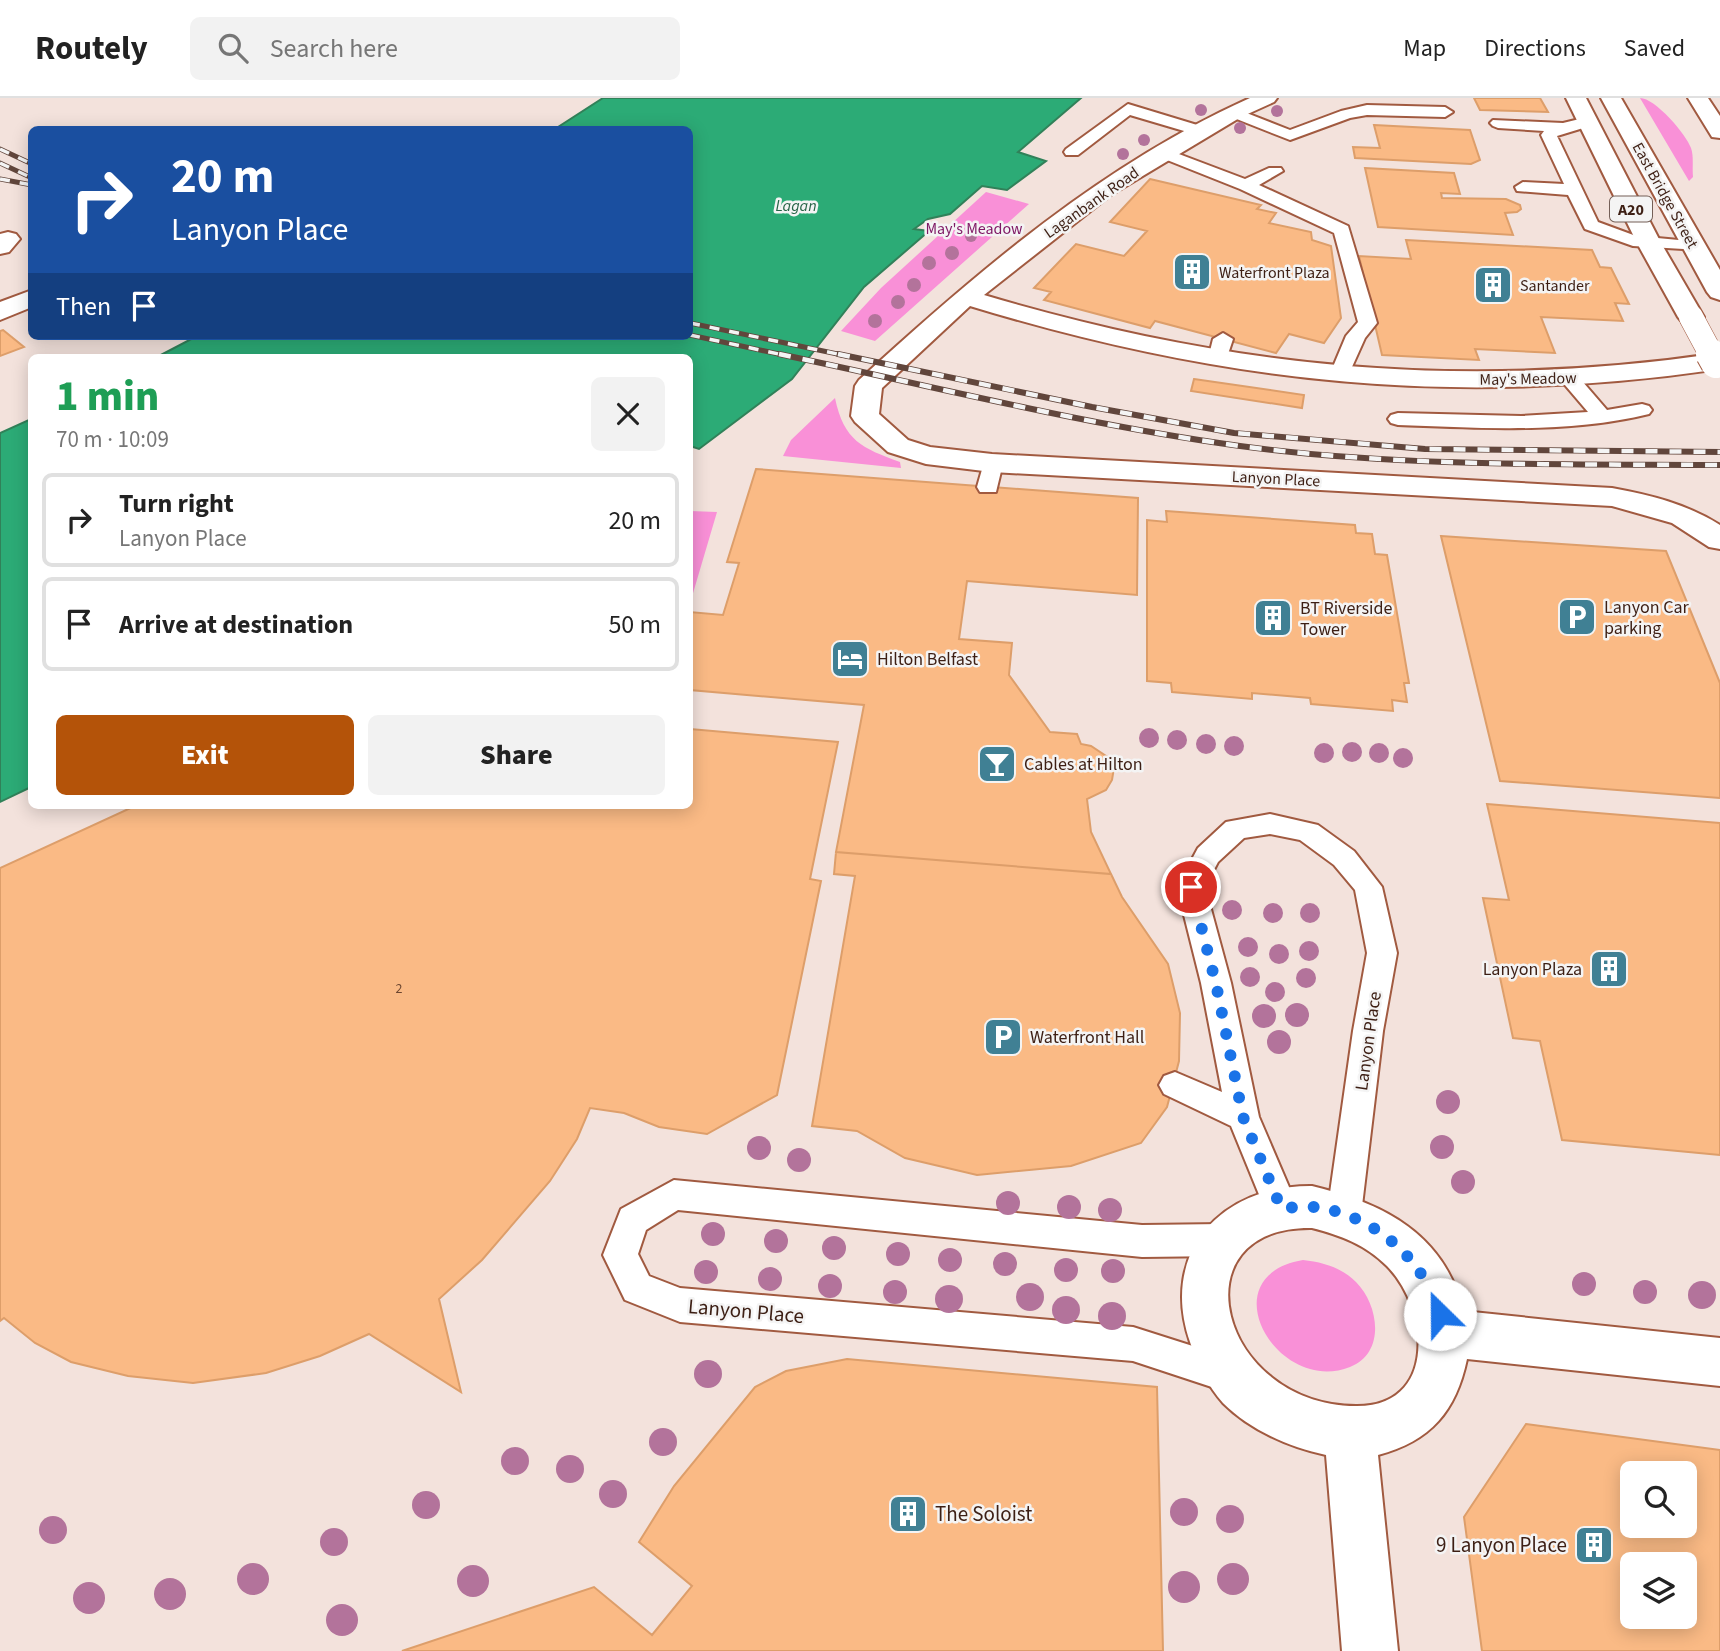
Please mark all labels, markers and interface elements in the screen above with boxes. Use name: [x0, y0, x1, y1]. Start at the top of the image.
search box: [190, 17, 680, 80]
text: Routely: [35, 25, 148, 72]
icon: search: [214, 29, 252, 67]
text: Search here: [270, 30, 398, 67]
text: Map: [1403, 31, 1446, 66]
text: Directions: [1484, 31, 1586, 66]
text: Saved: [1624, 31, 1685, 66]
street label: East Bridge Street: [1627, 138, 1704, 253]
text: 20 m: [171, 142, 275, 212]
icon: right: [56, 154, 147, 245]
street label: Laganbank Road: [1040, 162, 1143, 244]
water label: Lagan: [775, 195, 817, 217]
road number: A20: [1610, 197, 1652, 222]
text: Lanyon Place: [171, 207, 348, 253]
park label: May's Meadow: [925, 218, 1023, 240]
building icon: Waterfront Plaza: [1171, 251, 1213, 293]
place label: Waterfront Plaza: [1219, 262, 1330, 284]
building icon: Santander: [1472, 264, 1514, 306]
place label: Santander: [1520, 275, 1590, 297]
icon: arrive: [125, 287, 163, 325]
text: Then: [56, 288, 111, 325]
text: 1 min: [56, 367, 159, 427]
street label: May's Meadow: [1479, 367, 1577, 391]
button: close: [591, 377, 665, 451]
text: 70 m · 10:09: [56, 423, 169, 456]
street label: Lanyon Place: [1231, 466, 1321, 492]
text: Turn right: [119, 485, 234, 522]
icon: right: [60, 501, 98, 539]
text: 20 m: [608, 502, 661, 539]
text: Lanyon Place: [119, 522, 247, 555]
place label: Lanyon Car parking: [1604, 595, 1690, 641]
place label: BT Riverside Tower: [1300, 596, 1392, 642]
parking icon: Lanyon Car parking: [1556, 596, 1598, 638]
building icon: BT Riverside Tower: [1252, 597, 1294, 639]
icon: arrive: [60, 605, 98, 643]
text: Arrive at destination: [119, 606, 353, 643]
text: 50 m: [608, 606, 661, 643]
hotel icon: Hilton Belfast: [829, 638, 871, 680]
place label: Hilton Belfast: [877, 647, 978, 672]
button: Exit: [56, 715, 354, 795]
button: Share: [368, 715, 665, 795]
bar icon: Cables at Hilton: [976, 743, 1018, 785]
place label: Cables at Hilton: [1024, 752, 1143, 777]
pin: [1161, 857, 1221, 917]
icon: arrive: [1172, 868, 1210, 906]
building icon: Lanyon Plaza: [1588, 948, 1630, 990]
place label: Lanyon Plaza: [1483, 957, 1582, 982]
house number: 2: [396, 979, 403, 999]
street label: Lanyon Place: [1349, 990, 1388, 1092]
parking icon: Waterfront Hall: [982, 1016, 1024, 1058]
place label: Waterfront Hall: [1030, 1025, 1144, 1050]
position arrow: [1403, 1277, 1477, 1351]
street label: Lanyon Place: [687, 1291, 805, 1331]
map controls: [1620, 1461, 1697, 1629]
button: search: [1620, 1461, 1697, 1538]
building icon: The Soloist: [887, 1493, 929, 1535]
place label: The Soloist: [935, 1499, 1032, 1529]
building icon: 9 Lanyon Place: [1573, 1524, 1615, 1566]
place label: 9 Lanyon Place: [1436, 1530, 1567, 1560]
button: layers: [1620, 1552, 1697, 1629]

